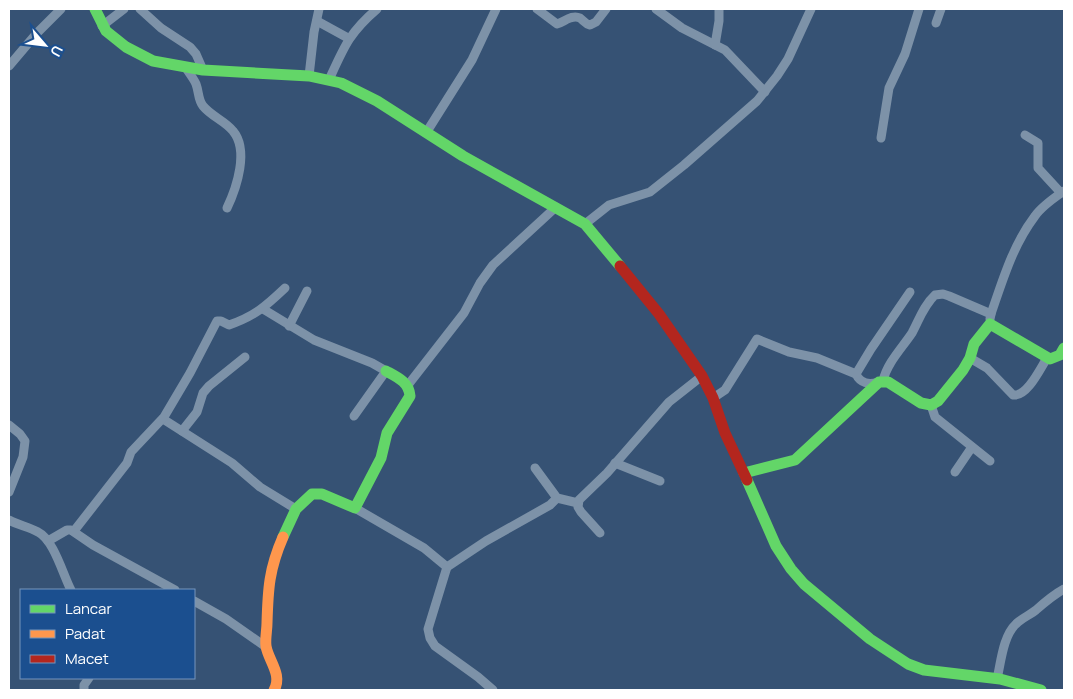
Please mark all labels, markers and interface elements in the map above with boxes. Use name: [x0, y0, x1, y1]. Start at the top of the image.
north arrow: [20, 20, 70, 70]
text: U: [46, 42, 68, 60]
legend: [20, 589, 195, 679]
text: Lancar: [65, 598, 112, 619]
text: Padat: [65, 623, 105, 644]
text: Macet: [65, 648, 109, 669]

